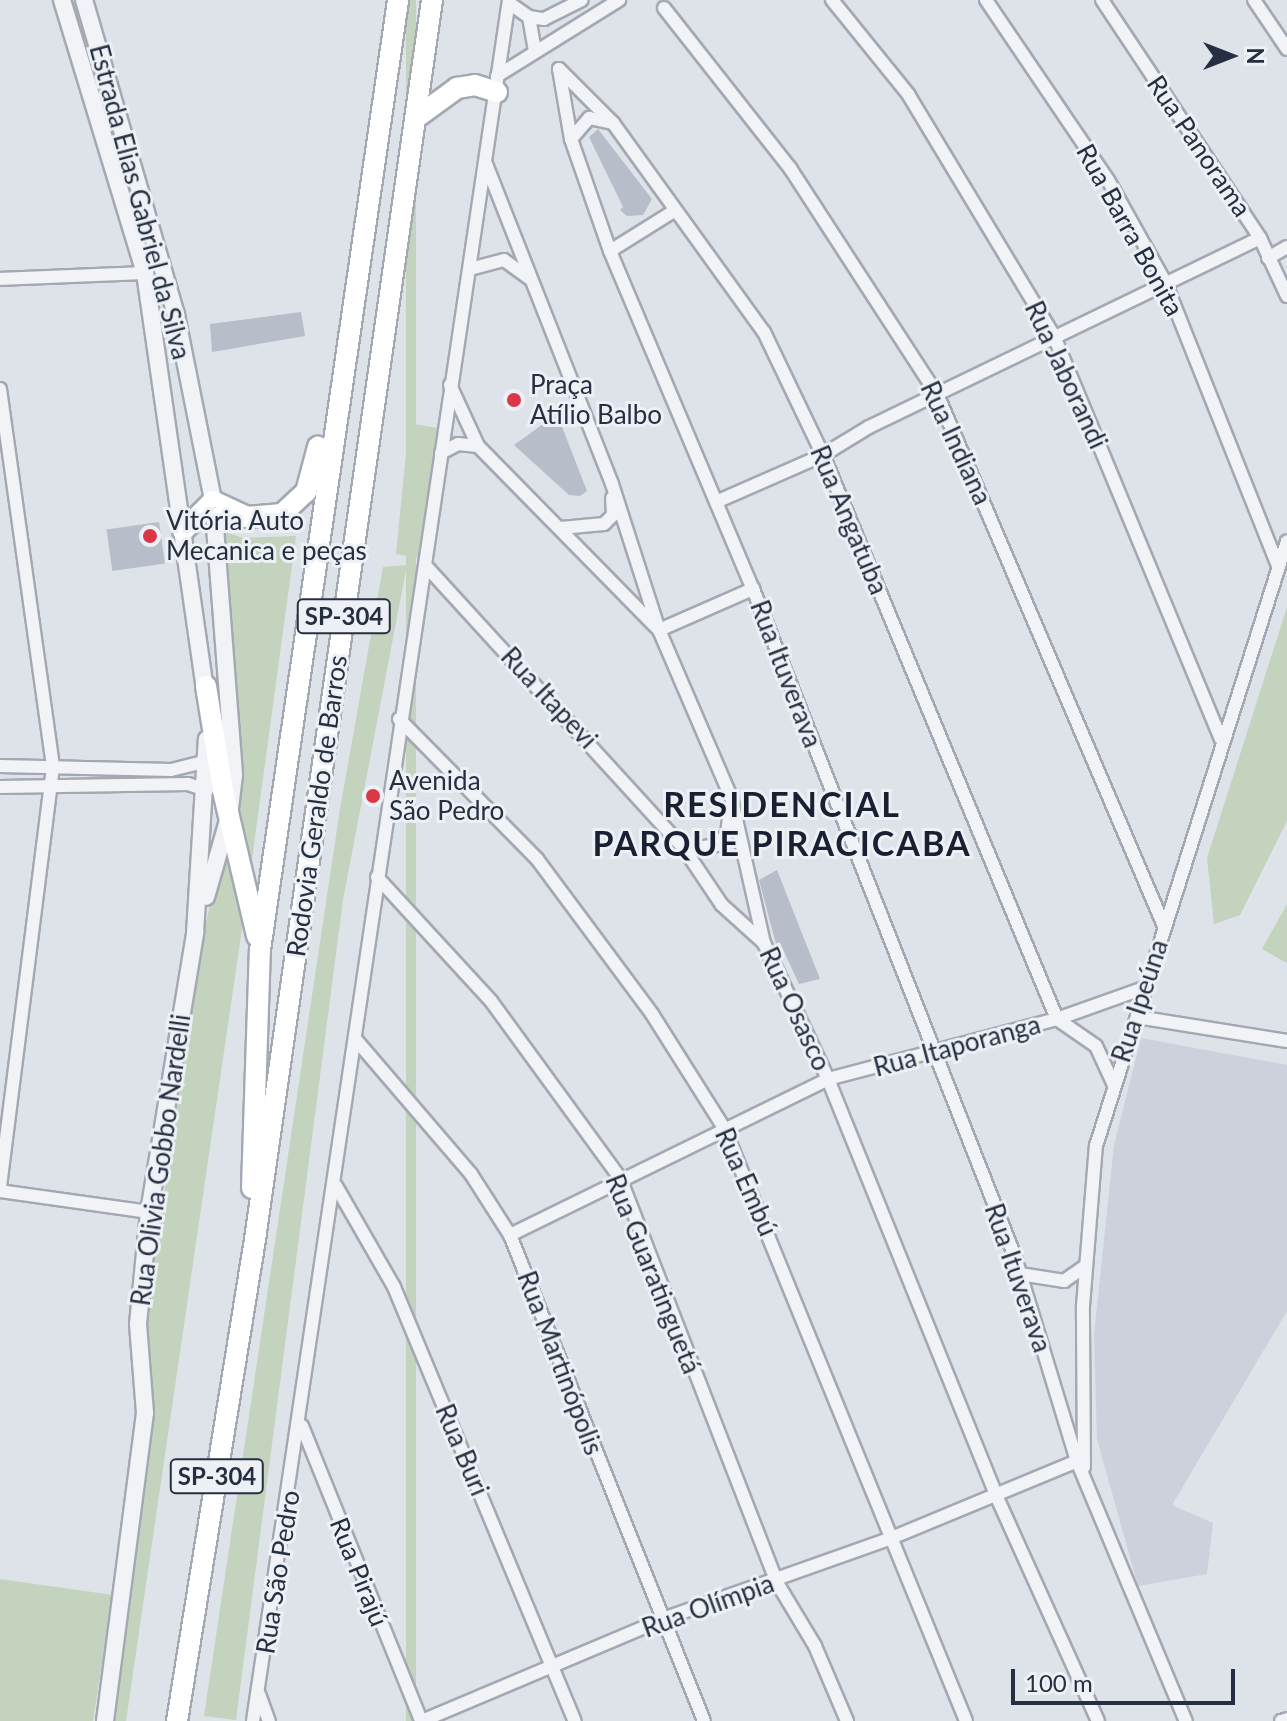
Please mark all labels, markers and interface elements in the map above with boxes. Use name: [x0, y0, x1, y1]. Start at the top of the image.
north arrow: [1191, 16, 1271, 96]
street label: Estrada Elias Gabriel da Silva: [83, 41, 197, 363]
text: N: [1242, 48, 1269, 64]
street label: Rua Panorama: [1140, 69, 1258, 223]
street label: Rua Barra Bonita: [1070, 138, 1190, 322]
street label: Rua Jaborandi: [1018, 296, 1114, 454]
place label: Praça Atílio Balbo: [530, 369, 662, 430]
street label: Rua Indiana: [914, 376, 998, 510]
marker: Praça Atílio Balbo: [505, 391, 523, 409]
street label: Rua Angatuba: [803, 441, 895, 599]
place label: Vitória Auto Mecanica e peças: [166, 505, 367, 566]
marker: Vitória Auto Mecanica e peças: [141, 527, 159, 545]
road number: SP-304: [296, 596, 392, 636]
street label: Rua Ituverava: [744, 596, 828, 752]
street label: Rua Itapevi: [494, 641, 604, 755]
street label: Rodovia Geraldo de Barros: [280, 653, 354, 959]
place label: Avenida São Pedro: [389, 765, 504, 826]
district label: RESIDENCIAL PARQUE PIRACICABA: [592, 783, 972, 862]
marker: Avenida São Pedro: [364, 787, 382, 805]
street label: Rua Ipeúna: [1106, 936, 1174, 1066]
street label: Rua Osasco: [753, 942, 837, 1076]
street label: Rua Itaporanga: [870, 1009, 1044, 1083]
street label: Rua Olivia Gobbo Nardelli: [125, 1012, 197, 1308]
street label: Rua Embú: [708, 1123, 784, 1241]
street label: Rua Guaratinguetá: [599, 1170, 707, 1378]
street label: Rua Ituverava: [978, 1200, 1058, 1356]
street label: Rua Martinópolis: [511, 1267, 609, 1459]
street label: Rua Buri: [429, 1399, 495, 1501]
road number: SP-304: [169, 1456, 265, 1496]
street label: Rua São Pedro: [250, 1488, 306, 1656]
street label: Rua Pirajú: [323, 1513, 395, 1631]
street label: Rua Olímpia: [638, 1568, 778, 1644]
scale bar: [1015, 1653, 1239, 1703]
text: 100 m: [1025, 1668, 1093, 1697]

